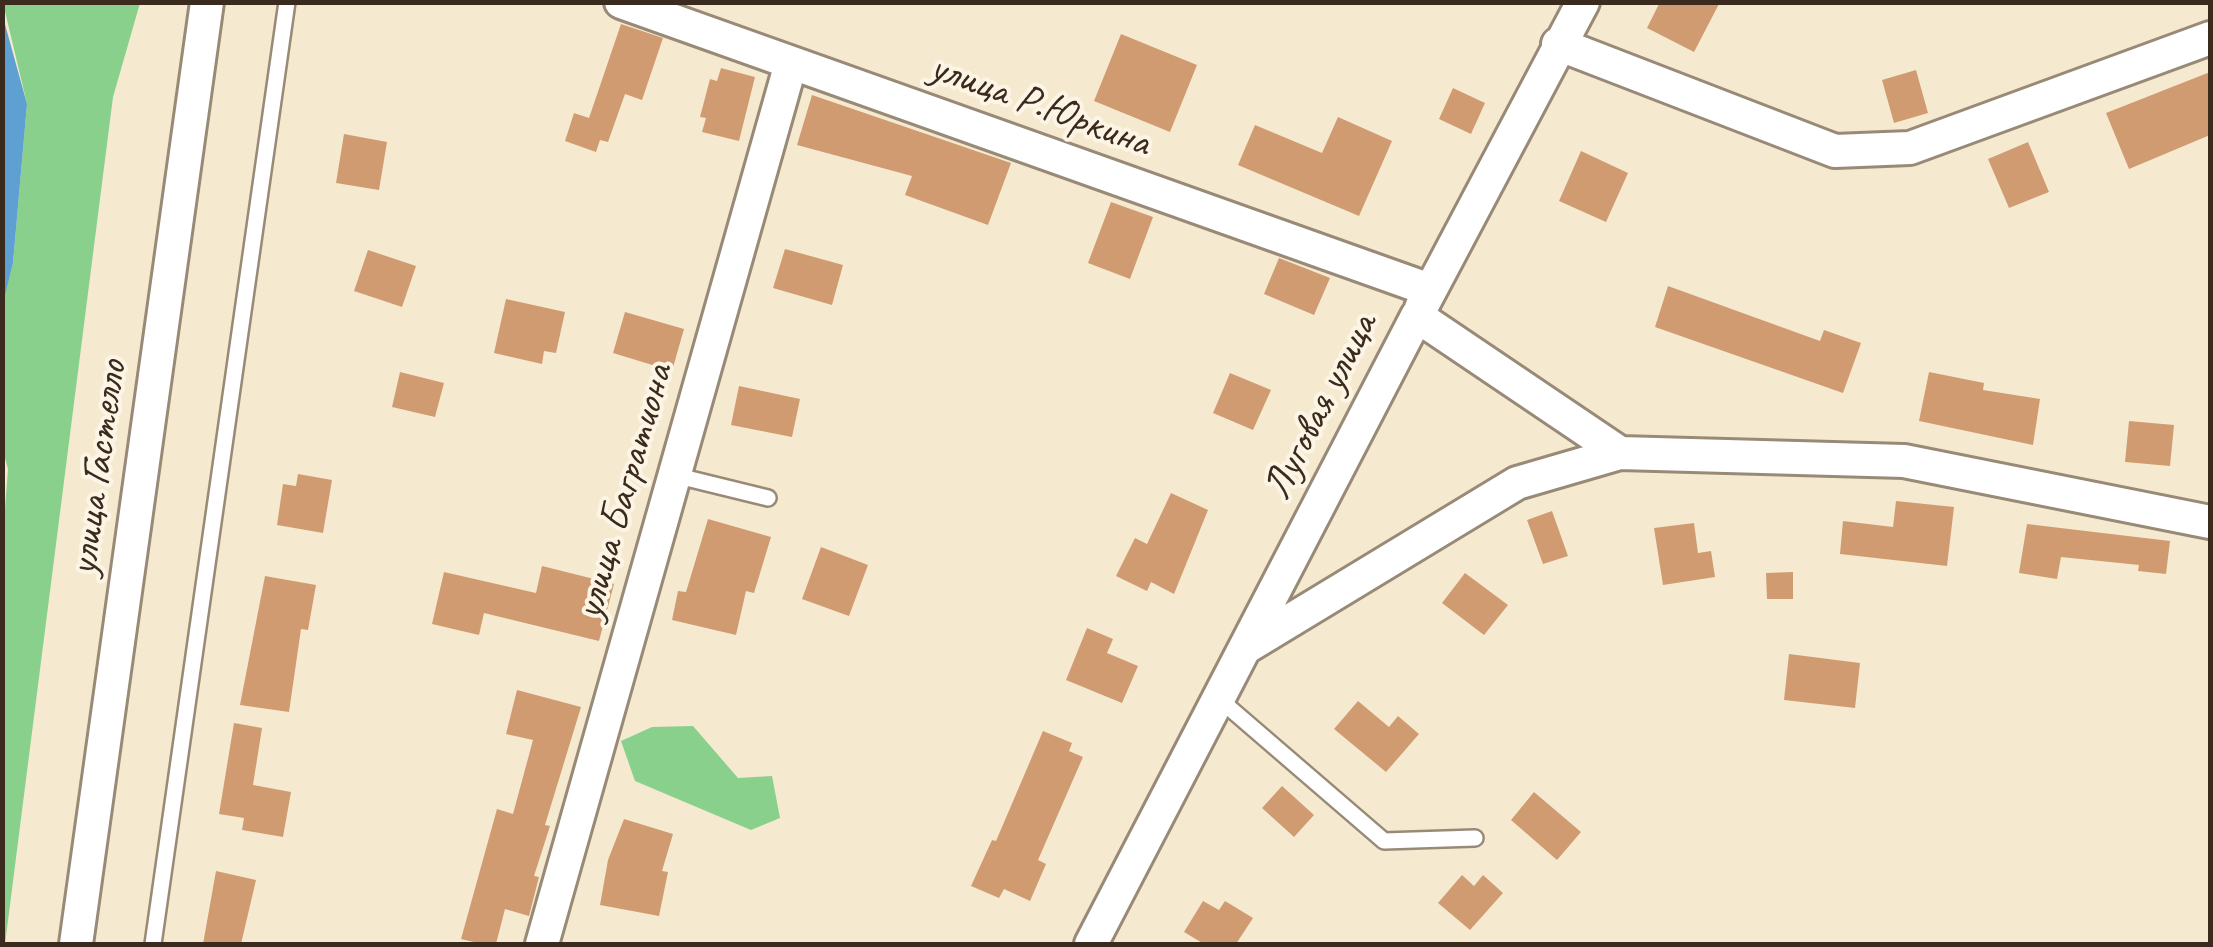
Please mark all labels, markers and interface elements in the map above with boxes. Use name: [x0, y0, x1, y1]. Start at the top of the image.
street label: улица Р.Юркина: [923, 43, 1157, 169]
street label: Луговая улица: [1253, 306, 1389, 508]
street label: улица Гастелло: [59, 357, 139, 579]
street label: улица Багратиона: [565, 359, 685, 625]

